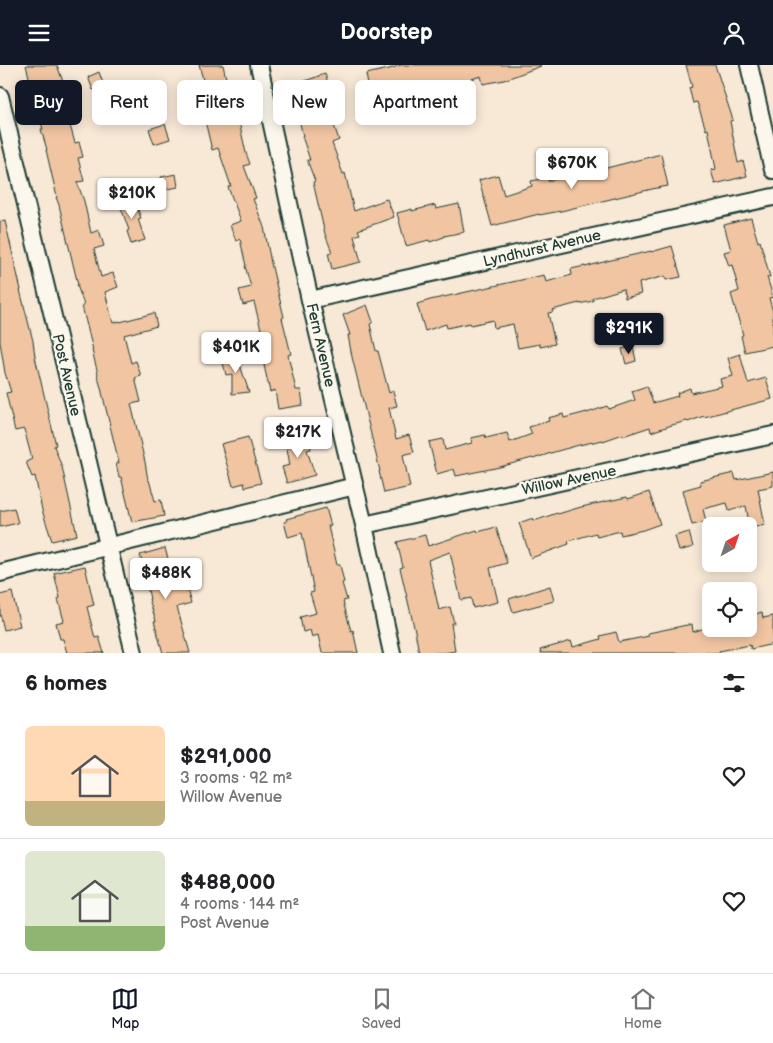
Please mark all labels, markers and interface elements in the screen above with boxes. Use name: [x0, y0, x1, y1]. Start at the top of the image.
icon: menu: [25, 19, 53, 47]
text: Doorstep: [340, 19, 433, 46]
icon: person: [720, 19, 748, 47]
chip: Buy: [15, 80, 82, 125]
chip: Rent: [92, 80, 167, 125]
chip: Filters: [177, 80, 263, 125]
chip: New: [273, 80, 345, 125]
chip: Apartment: [355, 80, 476, 125]
pin: $670K: [537, 147, 607, 190]
text: $670K: [547, 154, 597, 173]
pin: $210K: [97, 177, 167, 220]
text: $210K: [108, 184, 156, 203]
street label: Lyndhurst Avenue: [481, 226, 603, 271]
street label: Fern Avenue: [302, 301, 339, 389]
pin: $291K: [594, 313, 664, 355]
text: $291K: [605, 319, 653, 338]
pin: $401K: [201, 331, 271, 374]
street label: Post Avenue: [48, 332, 85, 418]
text: $401K: [212, 338, 260, 357]
pin: $217K: [263, 417, 333, 459]
text: $217K: [275, 423, 321, 442]
street label: Willow Avenue: [520, 461, 618, 500]
north arrow: [702, 517, 758, 573]
map controls: [702, 517, 757, 637]
pin: $488K: [131, 557, 201, 600]
text: $488K: [141, 564, 191, 583]
button: locate: [702, 582, 757, 637]
icon: filters: [720, 669, 748, 697]
text: 6 homes: [25, 671, 107, 696]
text: $291,000: [180, 744, 271, 769]
icon: home: [65, 746, 125, 806]
icon: heart: [720, 762, 748, 790]
text: 3 rooms · 92 m²: [180, 769, 293, 788]
text: Willow Avenue: [180, 788, 282, 807]
text: $488,000: [180, 870, 275, 895]
icon: home: [65, 871, 125, 931]
icon: heart: [720, 887, 748, 915]
text: 4 rooms · 144 m²: [180, 895, 299, 914]
text: Post Avenue: [180, 914, 269, 933]
tab: Map: [111, 985, 139, 1032]
tab: Saved: [362, 985, 401, 1032]
tab: Home: [624, 985, 662, 1032]

